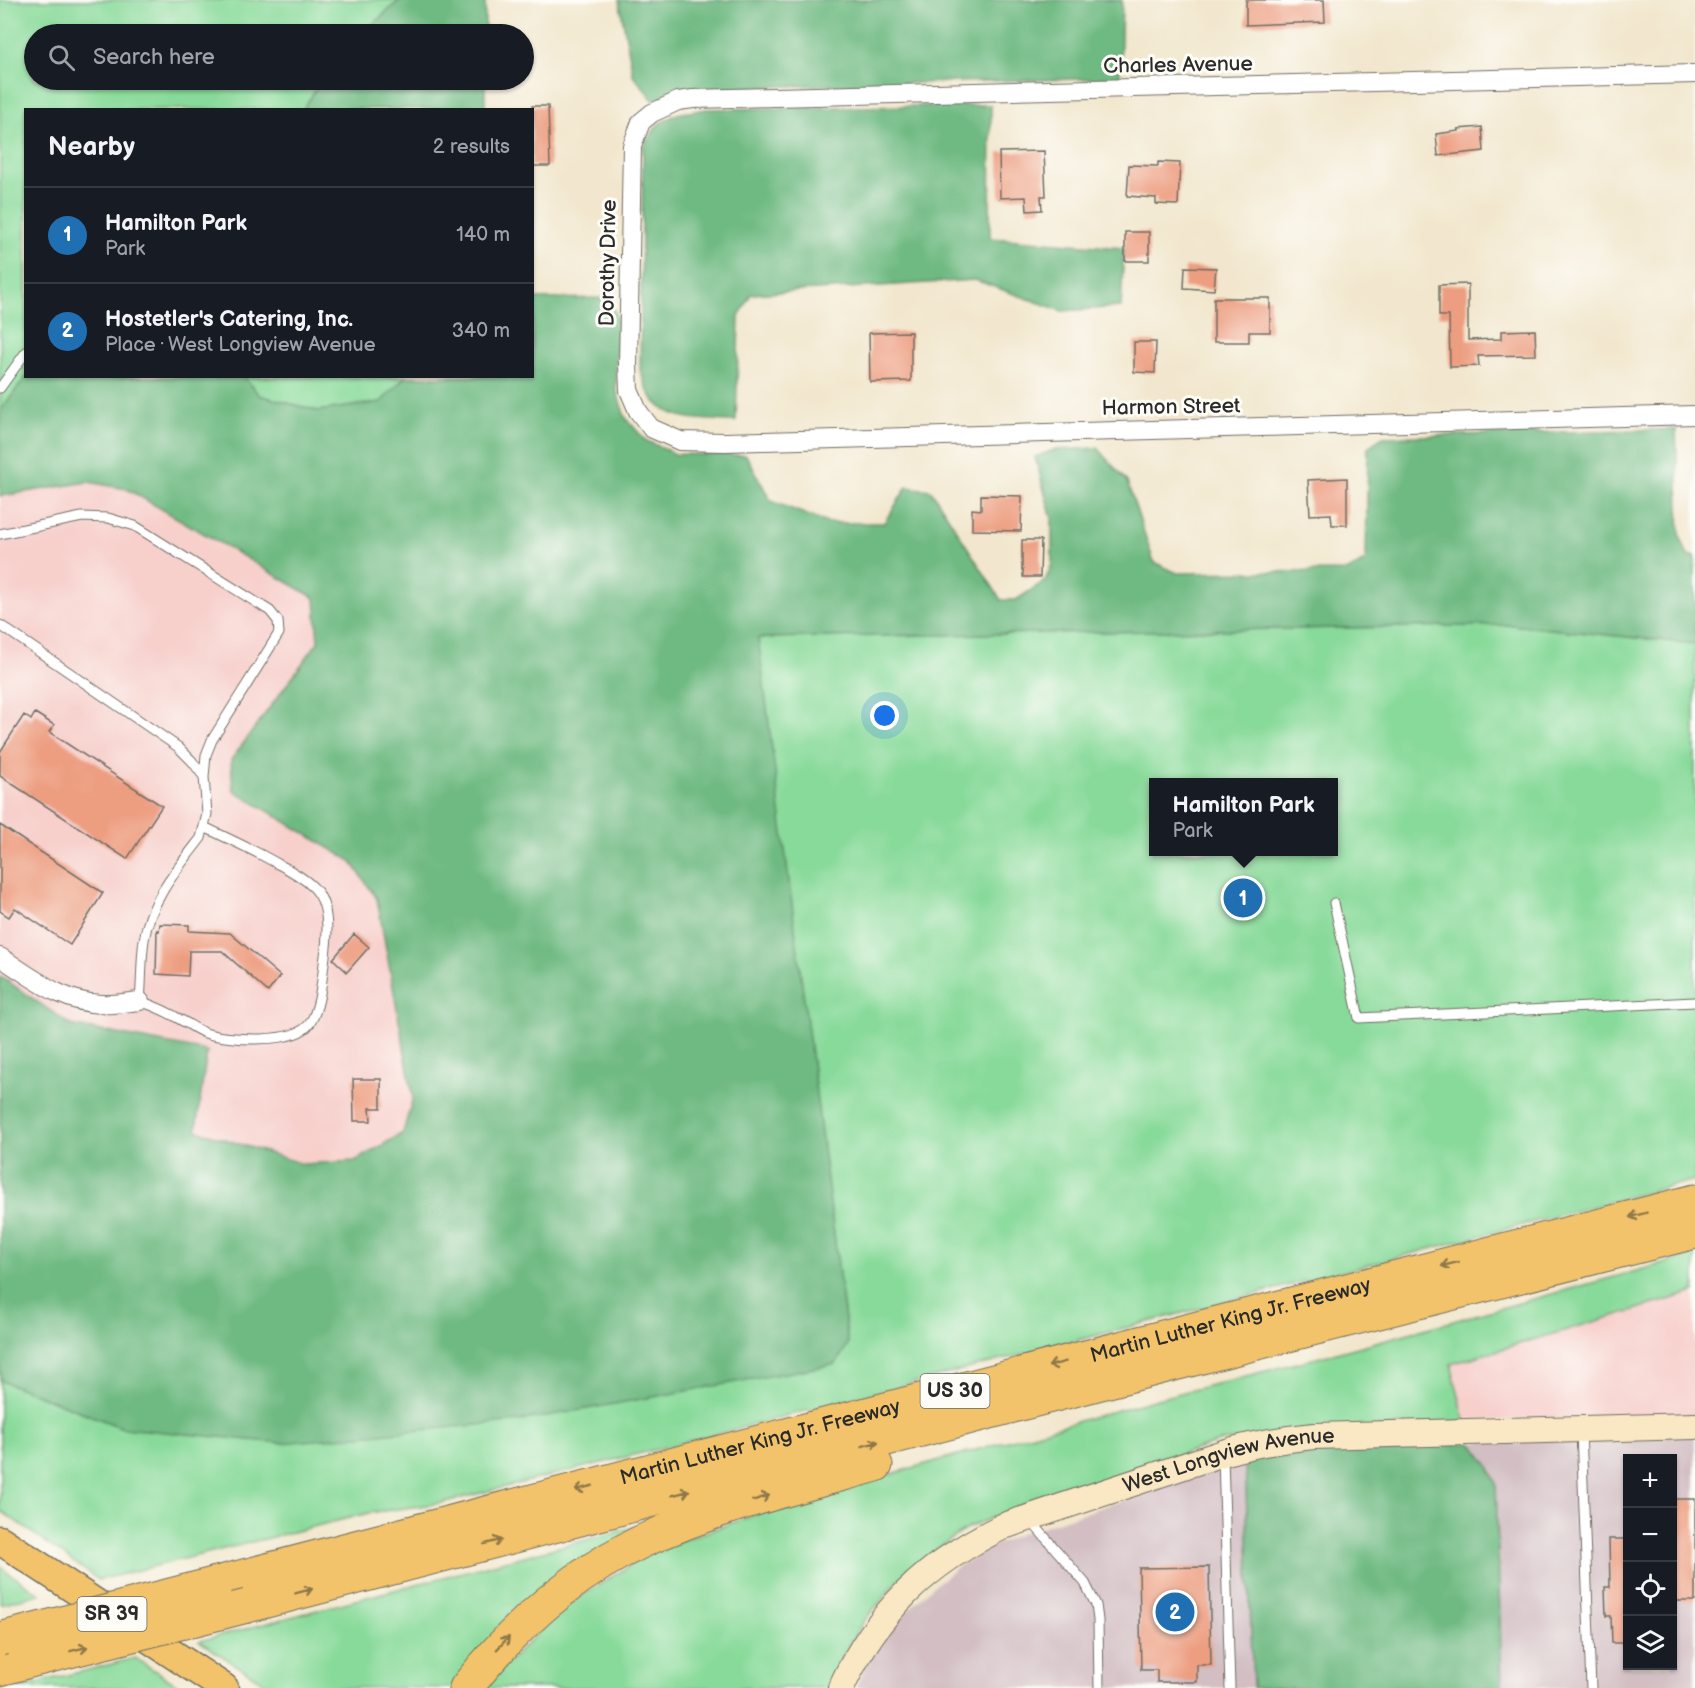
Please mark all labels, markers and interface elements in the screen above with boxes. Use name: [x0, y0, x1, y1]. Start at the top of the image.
search box: [24, 24, 534, 90]
icon: search: [45, 41, 78, 74]
text: Search here: [93, 44, 215, 71]
street label: Charles Avenue: [1103, 51, 1253, 79]
text: Nearby: [48, 132, 135, 163]
text: 2 results: [433, 135, 510, 159]
street label: Dorothy Drive: [594, 199, 622, 327]
text: Hamilton Park: [105, 210, 247, 237]
text: 1: [63, 223, 72, 247]
text: 140 m: [456, 223, 510, 247]
text: Park: [105, 237, 145, 261]
text: Hostetler's Catering, Inc.: [105, 306, 353, 333]
text: 2: [62, 319, 73, 343]
text: 340 m: [452, 319, 510, 343]
text: Place · West Longview Avenue: [105, 333, 376, 357]
street label: Harmon Street: [1101, 393, 1241, 421]
your location: [870, 701, 899, 730]
popup: [1149, 778, 1338, 856]
text: Hamilton Park: [1172, 792, 1315, 819]
text: Park: [1172, 819, 1213, 843]
pin: 1: [1224, 876, 1262, 920]
one-way arrow: [1629, 1210, 1648, 1222]
one-way arrow: [1440, 1259, 1459, 1270]
street label: Martin Luther King Jr. Freeway: [1087, 1272, 1374, 1368]
one-way arrow: [1048, 1359, 1067, 1371]
road number: US 30: [920, 1374, 990, 1408]
street label: Martin Luther King Jr. Freeway: [617, 1393, 903, 1490]
street label: West Longview Avenue: [1120, 1423, 1335, 1498]
one-way arrow: [860, 1437, 879, 1449]
map controls: [1623, 1454, 1677, 1670]
button: +: [1623, 1454, 1677, 1508]
one-way arrow: [575, 1483, 594, 1495]
one-way arrow: [672, 1487, 691, 1498]
one-way arrow: [751, 1492, 770, 1503]
button: −: [1623, 1508, 1677, 1562]
one-way arrow: [483, 1536, 502, 1547]
button: locate: [1623, 1562, 1677, 1616]
one-way arrow: [294, 1585, 313, 1596]
pin: 2: [1156, 1590, 1194, 1634]
road number: SR 39: [78, 1597, 146, 1631]
button: layers: [1623, 1616, 1677, 1670]
one-way arrow: [496, 1636, 511, 1651]
one-way arrow: [69, 1642, 88, 1654]

